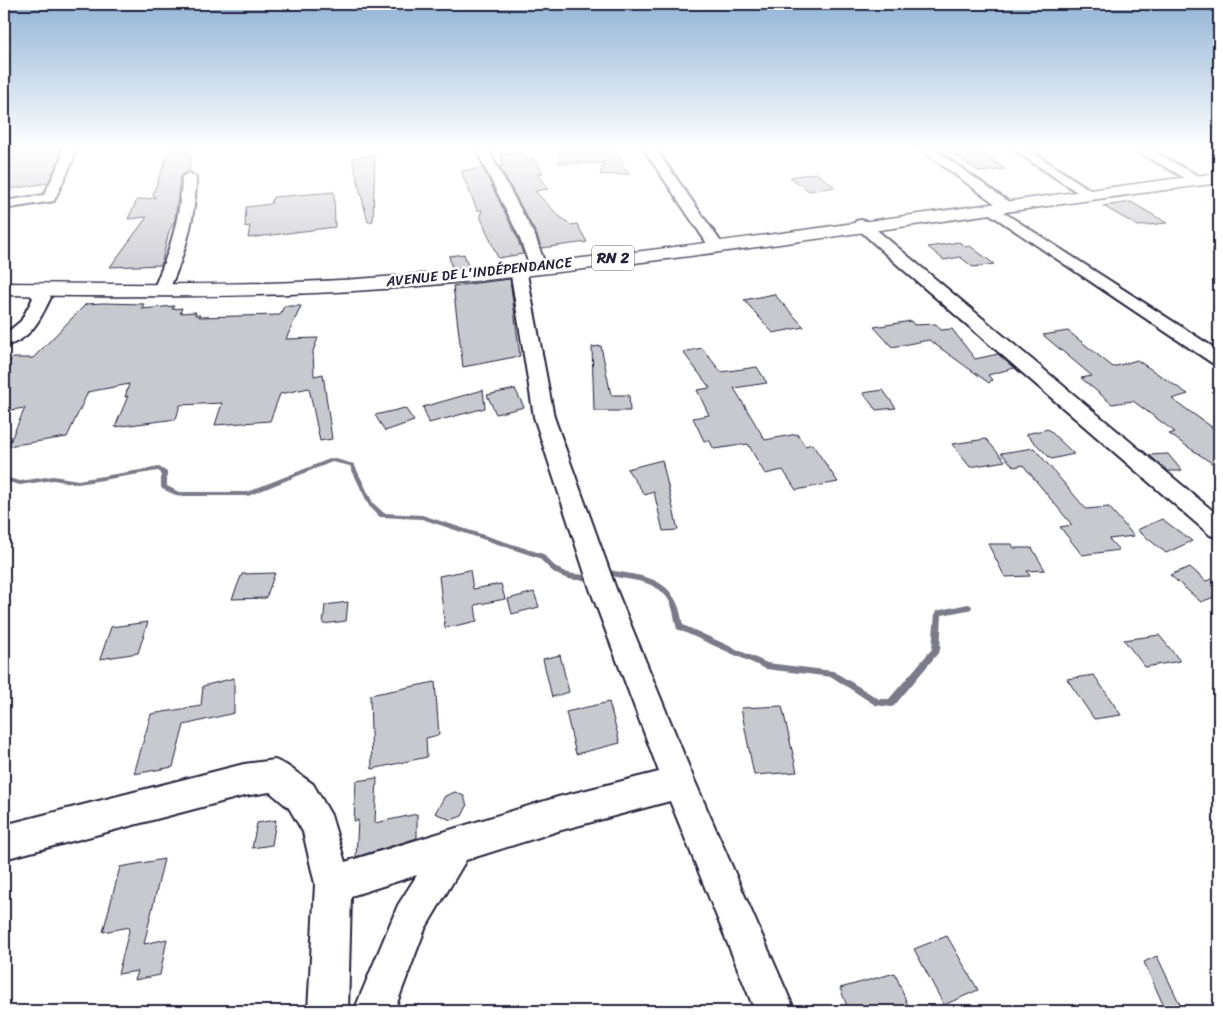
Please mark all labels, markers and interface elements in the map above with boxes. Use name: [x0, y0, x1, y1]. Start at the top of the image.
road number: RN 2: [592, 246, 634, 270]
street label: AVENUE DE L'INDÉPENDANCE: [384, 250, 574, 294]

